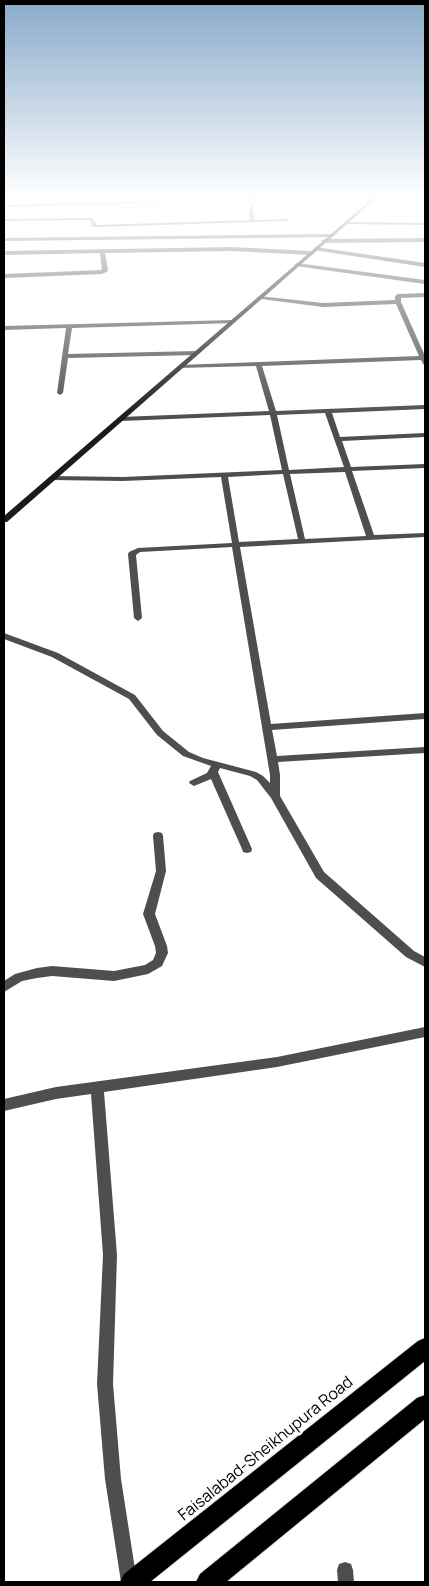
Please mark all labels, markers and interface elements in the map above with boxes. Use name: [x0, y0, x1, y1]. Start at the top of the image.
street label: Faisalabad-Sheikhupura Road: [175, 1373, 357, 1525]

